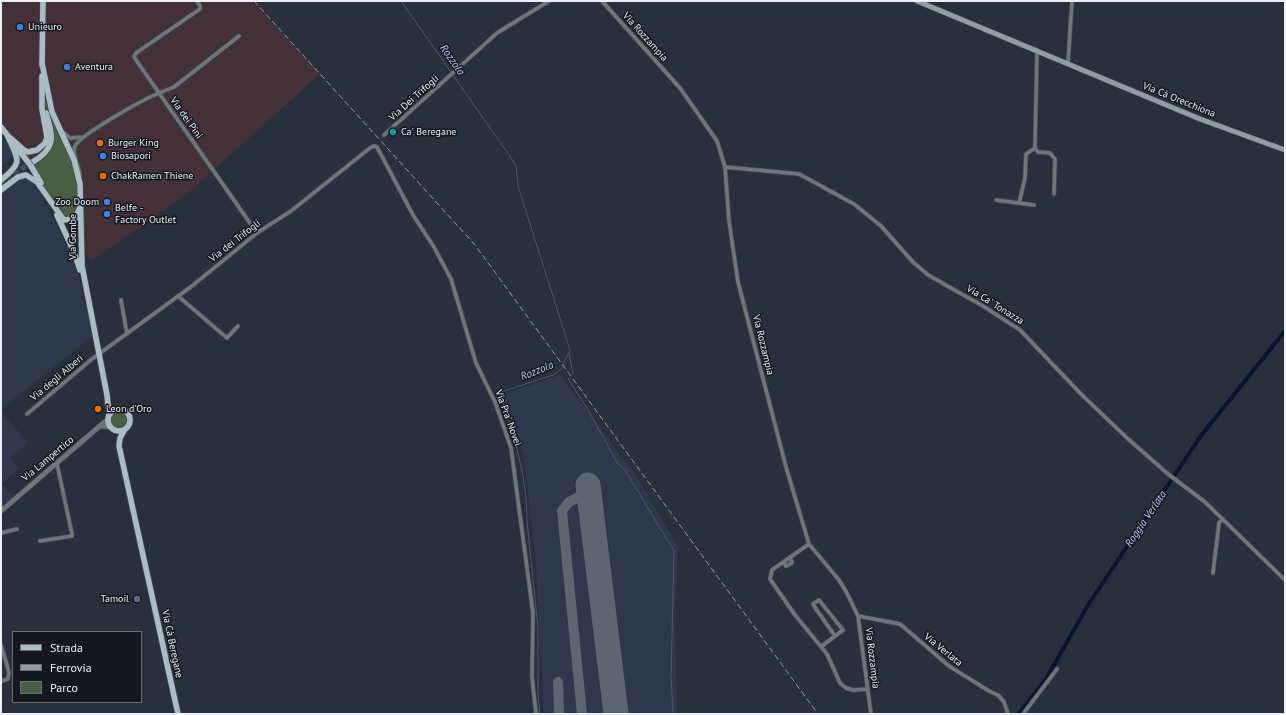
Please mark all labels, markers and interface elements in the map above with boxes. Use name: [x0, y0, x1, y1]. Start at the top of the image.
street label: Via Rozzampia: [620, 10, 670, 64]
place label: Unieuro: [28, 21, 62, 33]
marker: Unieuro: [15, 22, 25, 32]
water label: Rozzola: [437, 42, 467, 78]
place label: Aventura: [75, 61, 113, 73]
marker: Aventura: [62, 62, 72, 72]
street label: Via Dei Trifogli: [387, 72, 441, 124]
street label: Via Cà Orecchiona: [1141, 80, 1217, 120]
street label: Via dei Pini: [167, 95, 205, 141]
place label: Ca' Beregane: [401, 126, 456, 138]
marker: Ca' Beregane: [388, 127, 398, 137]
place label: Burger King: [108, 137, 159, 149]
marker: Burger King: [95, 138, 105, 148]
place label: Biosapori: [111, 150, 151, 162]
marker: Biosapori: [98, 151, 108, 161]
place label: ChakRamen Thiene: [111, 170, 193, 182]
marker: ChakRamen Thiene: [98, 171, 108, 181]
place label: Zoo Doom: [55, 196, 99, 208]
marker: Zoo Doom: [102, 197, 112, 207]
place label: Belfe - Factory Outlet: [115, 202, 176, 226]
marker: Belfe - Factory Outlet: [102, 209, 112, 219]
street label: Via Gombe: [67, 214, 79, 260]
street label: Via dei Trifogli: [207, 217, 263, 265]
street label: Via Ca' Tonazza: [964, 283, 1026, 327]
street label: Via Rozzampia: [750, 314, 776, 376]
street label: Via degli Alberi: [28, 352, 86, 404]
water label: Rozzola: [519, 358, 555, 384]
street label: Via Pra' Novei: [492, 388, 524, 448]
place label: Leon d'Oro: [106, 403, 152, 415]
marker: Leon d'Oro: [93, 404, 103, 414]
street label: Via Lampertico: [20, 434, 76, 484]
water label: Roggia Verlata: [1122, 488, 1170, 550]
place label: Tamoil: [100, 593, 129, 605]
marker: Tamoil: [132, 594, 142, 604]
street label: Via Cà Beregane: [159, 609, 185, 679]
street label: Via Rozzampia: [862, 627, 882, 689]
legend: [12, 631, 142, 703]
street label: Via Verlata: [921, 631, 965, 669]
text: Strada: [50, 640, 83, 655]
text: Ferrovia: [50, 660, 92, 675]
text: Parco: [50, 680, 78, 695]

